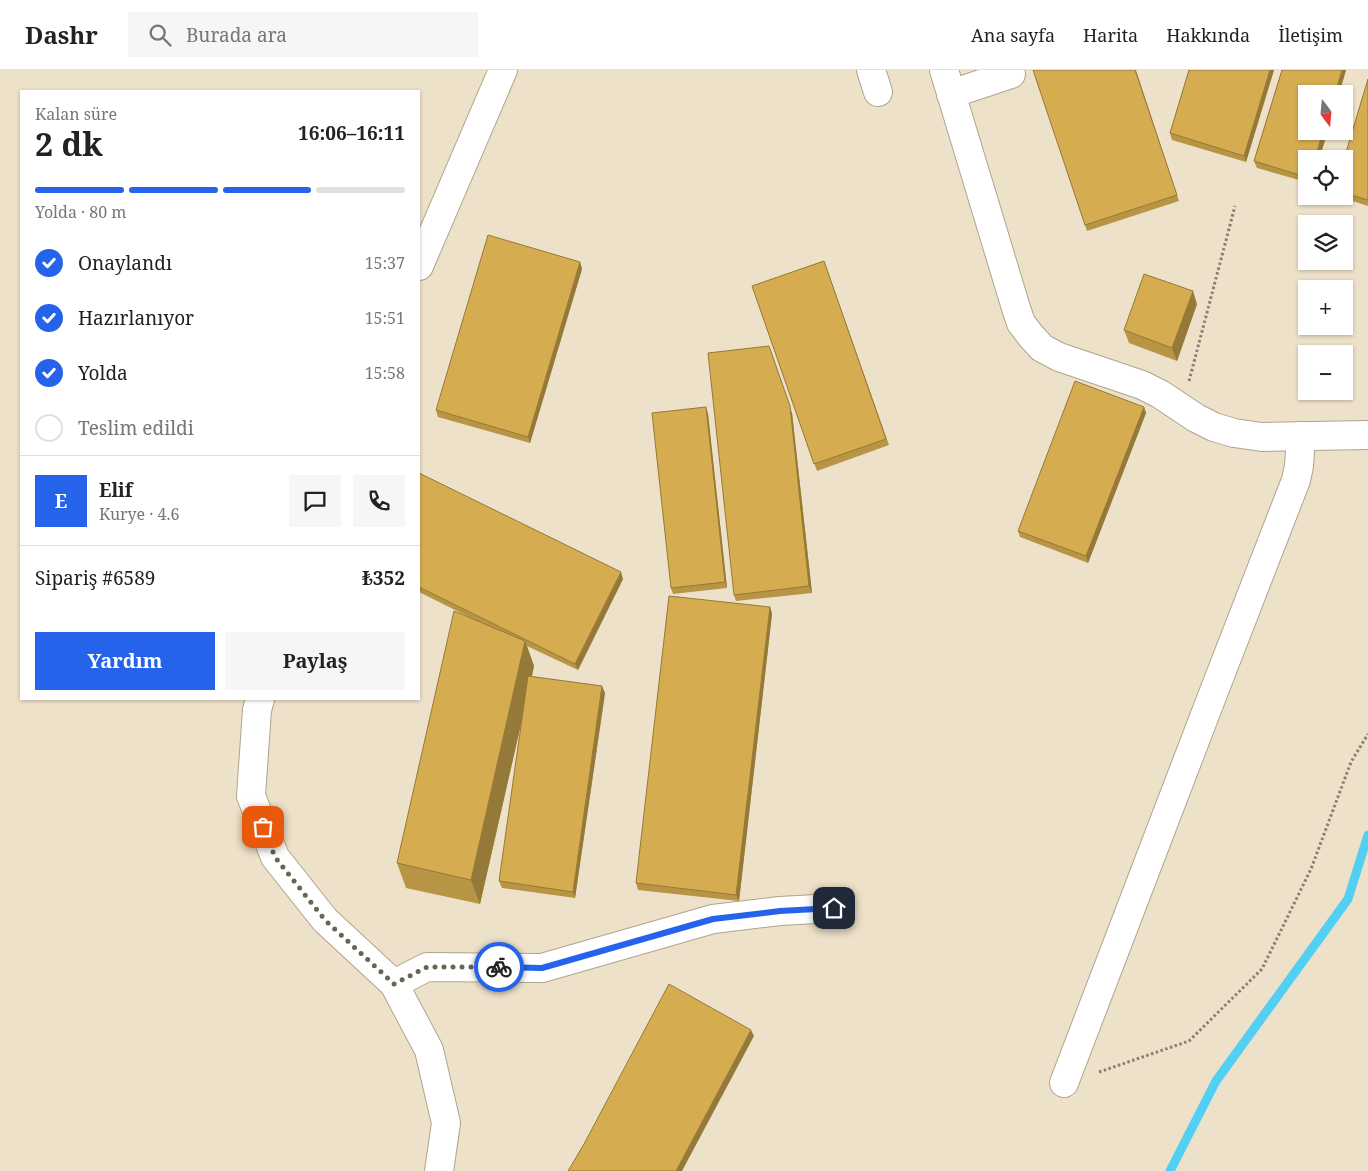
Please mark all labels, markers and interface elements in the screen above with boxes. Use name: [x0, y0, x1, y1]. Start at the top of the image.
search box: [128, 12, 478, 57]
text: Dashr: [25, 18, 98, 51]
icon: search: [146, 21, 174, 49]
text: Burada ara: [186, 22, 287, 48]
text: Ana sayfa: [971, 23, 1055, 47]
text: Harita: [1083, 23, 1138, 47]
text: Hakkında: [1166, 23, 1250, 47]
text: İletişim: [1278, 23, 1343, 47]
north arrow: [1298, 85, 1352, 140]
map controls: [1298, 85, 1353, 400]
text: Kalan süre: [35, 103, 117, 125]
text: 16:06–16:11: [298, 120, 405, 146]
text: 2 dk: [35, 122, 103, 165]
button: locate: [1298, 150, 1353, 205]
text: Yolda · 80 m: [35, 201, 126, 223]
button: layers: [1298, 215, 1353, 270]
icon: check: [35, 249, 63, 277]
text: Onaylandı: [78, 250, 172, 276]
text: 15:37: [365, 252, 405, 274]
button: +: [1298, 280, 1353, 335]
icon: check: [35, 304, 63, 332]
text: Hazırlanıyor: [78, 305, 194, 331]
text: 15:51: [365, 307, 405, 329]
button: −: [1298, 345, 1353, 400]
icon: check: [35, 359, 63, 387]
text: Yolda: [78, 360, 128, 386]
text: 15:58: [365, 362, 405, 384]
text: Teslim edildi: [78, 415, 194, 441]
button: chat: [289, 475, 341, 527]
button: phone: [353, 475, 405, 527]
text: Elif: [99, 477, 133, 503]
text: E: [55, 488, 67, 514]
text: Kurye · 4.6: [99, 503, 179, 525]
text: Sipariş #6589: [35, 565, 155, 591]
text: ₺352: [362, 565, 405, 591]
button: Yardım: [35, 632, 215, 690]
button: Paylaş: [225, 632, 405, 690]
pin: [242, 806, 284, 848]
icon: bag: [249, 813, 277, 841]
pin: [813, 887, 855, 929]
icon: home: [820, 894, 848, 922]
courier: [474, 942, 524, 992]
icon: bike: [485, 953, 513, 981]

